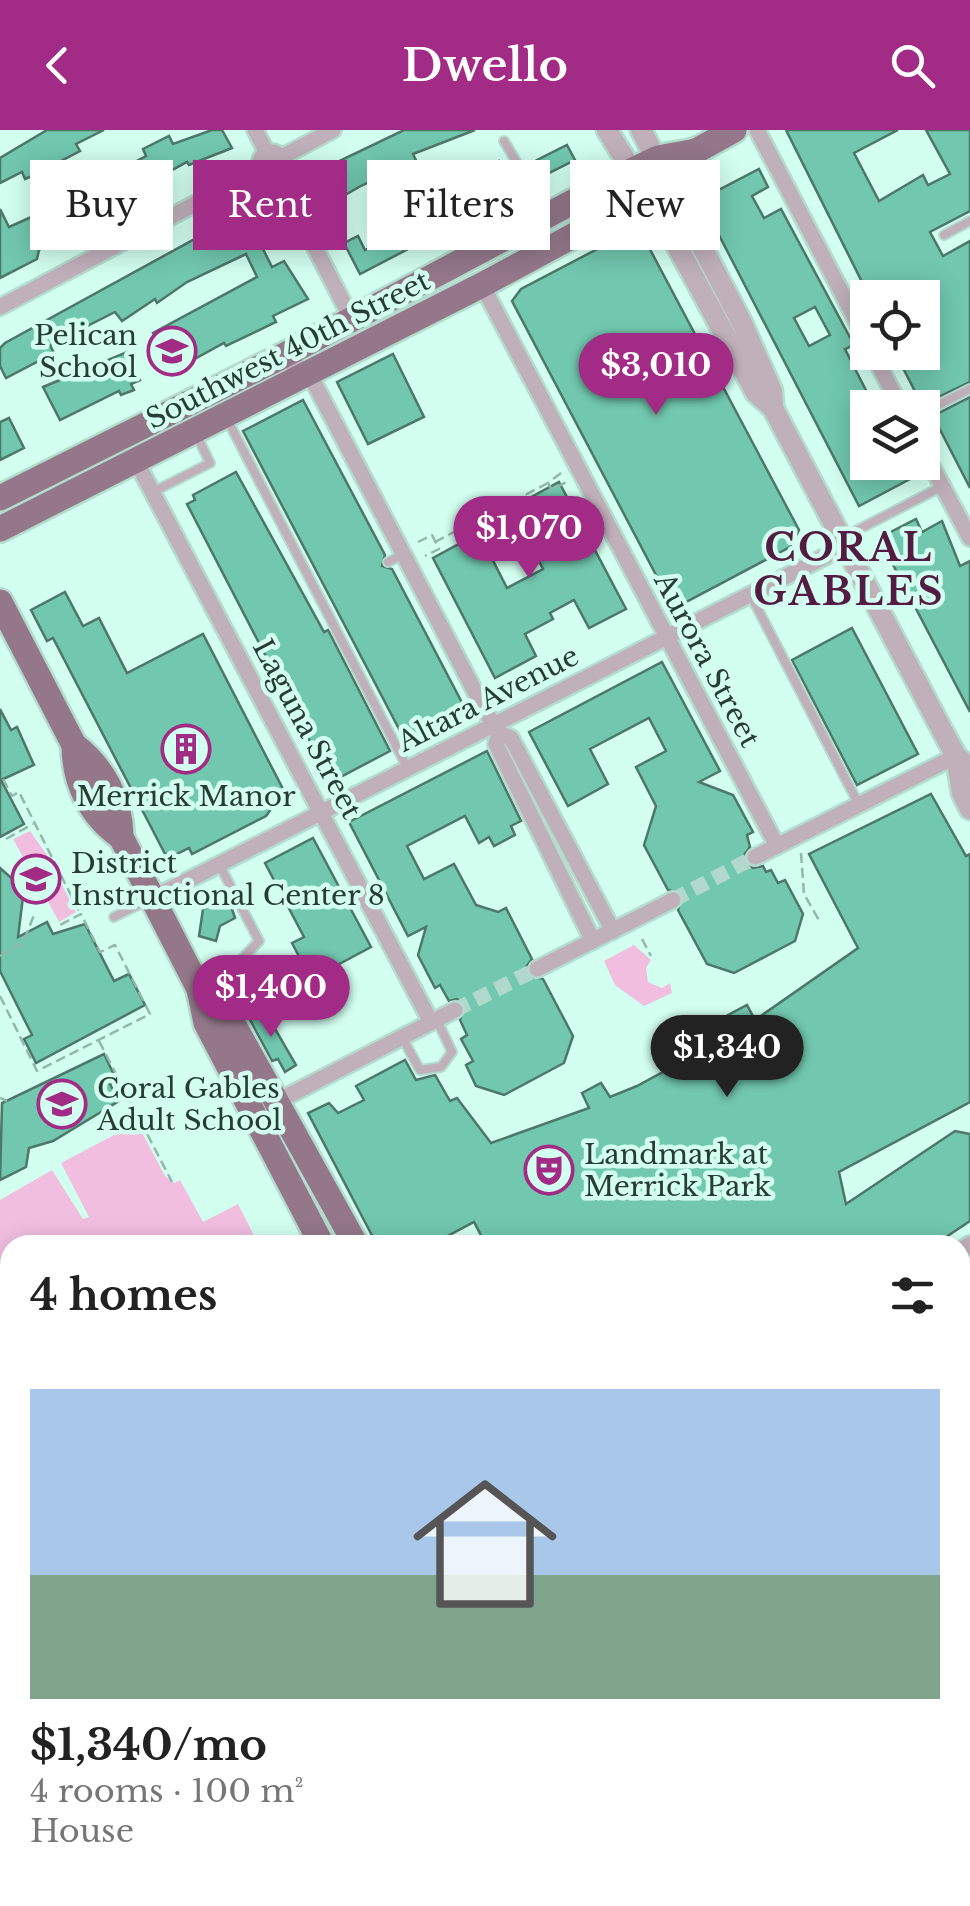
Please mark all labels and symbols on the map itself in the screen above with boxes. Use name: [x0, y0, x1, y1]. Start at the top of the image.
street label: Southwest 40th Street: [140, 263, 436, 437]
place label: Pelican School: [34, 318, 137, 385]
school or university icon: Pelican School: [146, 325, 198, 377]
pin: $3,010: [575, 333, 737, 418]
pin: $1,070: [448, 496, 610, 581]
district label: CORAL GABLES: [753, 524, 945, 615]
street label: Aurora Street: [646, 566, 768, 753]
street label: Laguna Street: [245, 633, 369, 825]
street label: Altara Avenue: [391, 638, 585, 760]
building icon: Merrick Manor: [160, 723, 212, 775]
place label: Merrick Manor: [76, 779, 296, 814]
place label: District Instructional Center 8: [71, 846, 385, 913]
school or university icon: District Instructional Center 8: [10, 853, 62, 905]
pin: $1,400: [190, 955, 352, 1040]
pin: $1,340: [646, 1015, 808, 1100]
place label: Coral Gables Adult School: [96, 1071, 282, 1138]
school or university icon: Coral Gables Adult School: [36, 1078, 88, 1130]
place label: Landmark at Merrick Park: [584, 1137, 772, 1204]
theatre icon: Landmark at Merrick Park: [523, 1144, 575, 1196]

